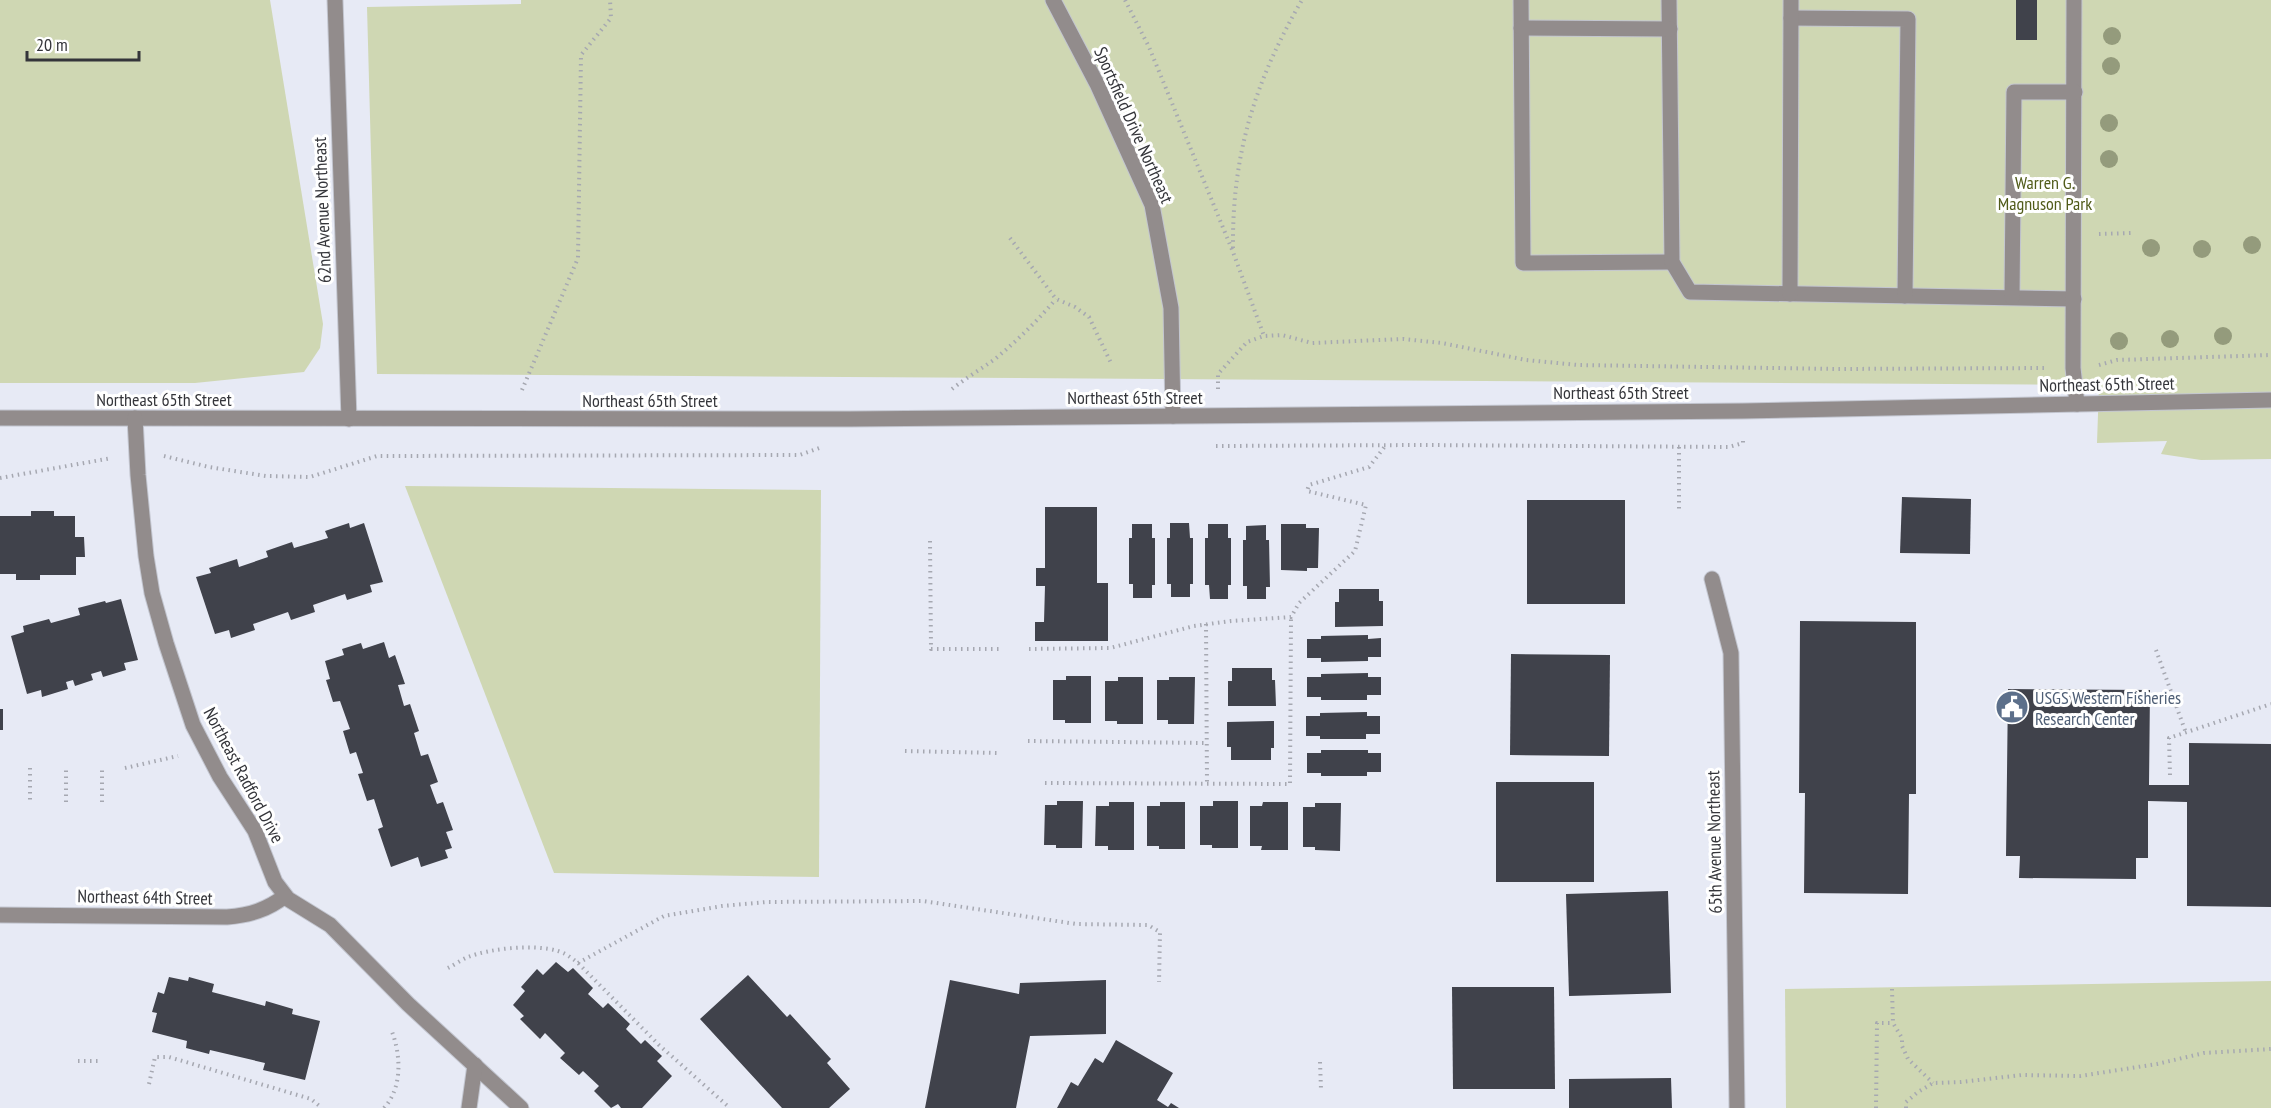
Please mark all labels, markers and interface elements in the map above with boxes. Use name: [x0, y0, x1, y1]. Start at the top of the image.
scale bar: [27, 24, 140, 62]
text: 20 m: [36, 33, 68, 56]
street label: Sportsfield Drive Northeast: [1089, 43, 1179, 207]
street label: 62nd Avenue Northeast: [308, 137, 336, 283]
park label: Warren G. Magnuson Park: [1998, 171, 2092, 215]
street label: Northeast 65th Street: [2039, 371, 2175, 397]
street label: Northeast 65th Street: [1553, 381, 1689, 404]
street label: Northeast 65th Street: [1067, 386, 1203, 409]
street label: Northeast 65th Street: [96, 388, 232, 411]
street label: Northeast 65th Street: [582, 389, 718, 412]
place label: USGS Western Fisheries Research Center: [2035, 686, 2181, 730]
public building icon: USGS Western Fisheries Research Center: [1994, 689, 2030, 725]
street label: Northeast Radford Drive: [199, 703, 289, 847]
street label: 65th Avenue Northeast: [1701, 770, 1727, 914]
street label: Northeast 64th Street: [77, 884, 213, 910]

